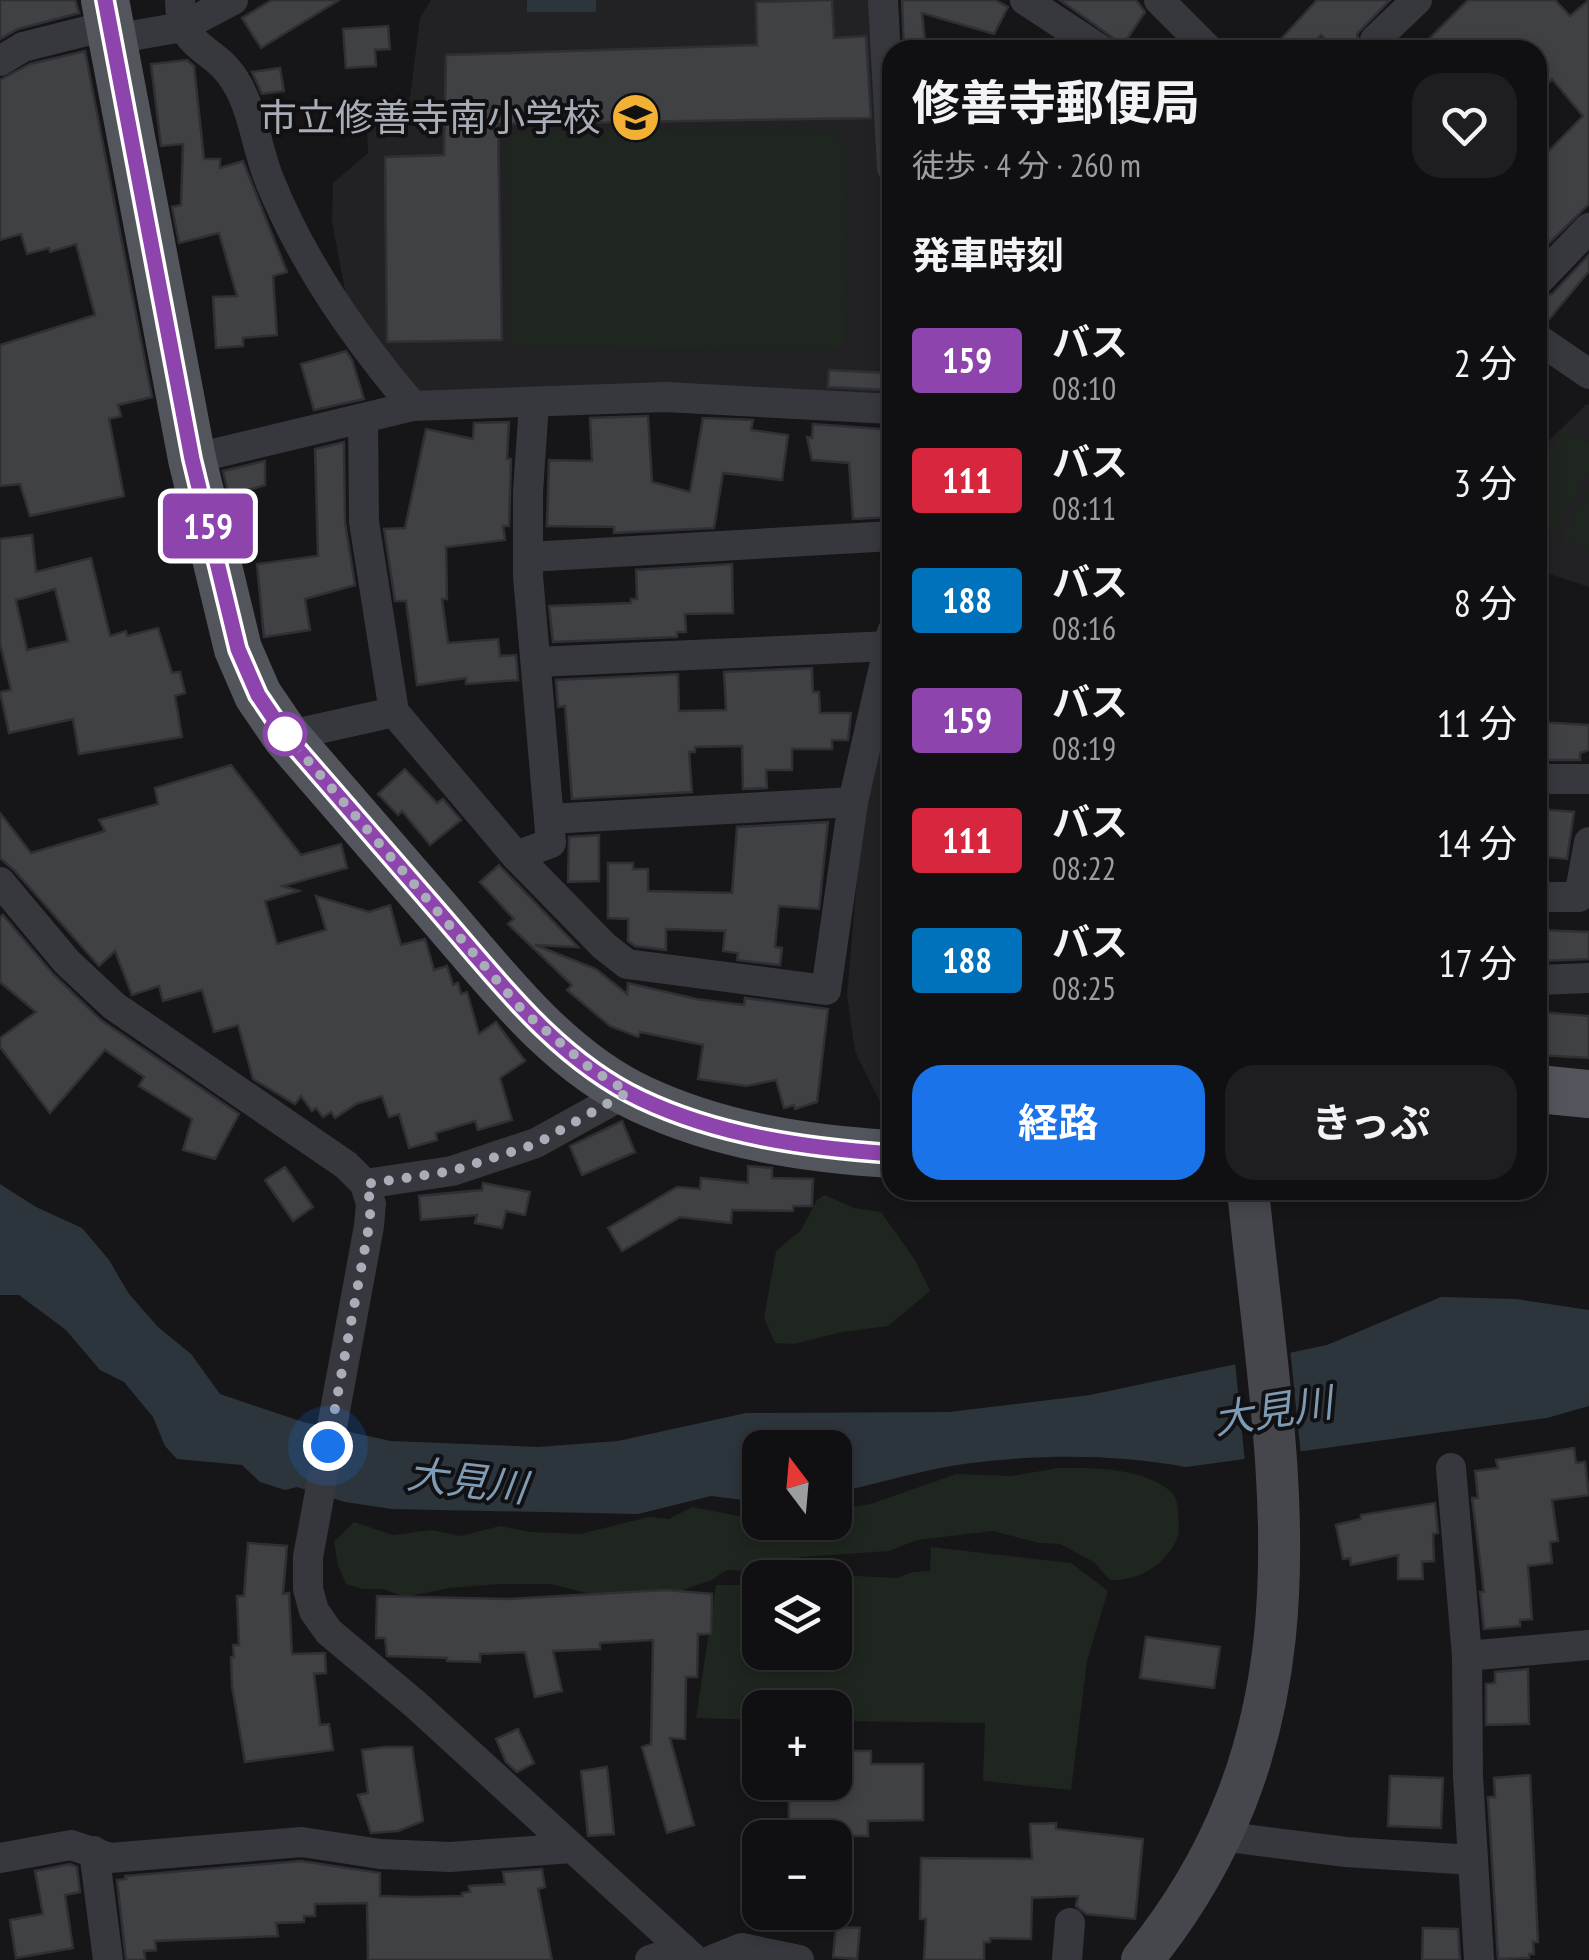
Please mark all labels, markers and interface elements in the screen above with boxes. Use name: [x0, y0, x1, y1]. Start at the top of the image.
text: 修善寺郵便局: [912, 71, 1200, 133]
button: heart: [1412, 73, 1517, 178]
place label: 市立修善寺南小学校: [259, 92, 601, 141]
school or university icon: 市立修善寺南小学校: [610, 92, 662, 144]
text: 徒歩 · 4 分 · 260 m: [912, 144, 1141, 186]
text: 発車時刻: [912, 230, 1064, 279]
text: バス: [1052, 317, 1128, 366]
text: 159: [942, 337, 992, 383]
text: 2 分: [1454, 338, 1517, 387]
text: 08:10: [1052, 367, 1116, 409]
text: バス: [1052, 437, 1128, 486]
text: 111: [942, 457, 992, 503]
text: 3 分: [1454, 458, 1517, 507]
text: 08:11: [1052, 487, 1116, 529]
line badge: 159: [150, 494, 266, 558]
text: 159: [183, 503, 233, 549]
text: バス: [1052, 557, 1128, 606]
text: 188: [942, 577, 992, 623]
text: 8 分: [1454, 578, 1517, 627]
text: 08:16: [1052, 607, 1116, 649]
text: バス: [1052, 677, 1128, 726]
text: 159: [942, 697, 992, 743]
text: 11 分: [1437, 698, 1517, 747]
unlabelled marker: [264, 713, 306, 755]
text: 08:19: [1052, 727, 1116, 769]
text: バス: [1052, 797, 1128, 846]
text: 111: [942, 817, 992, 863]
text: 14 分: [1437, 818, 1517, 867]
text: 08:22: [1052, 847, 1116, 889]
text: バス: [1052, 917, 1128, 966]
text: 188: [942, 937, 992, 983]
text: 17 分: [1438, 938, 1517, 987]
text: 08:25: [1052, 967, 1116, 1009]
button: 経路: [912, 1065, 1205, 1180]
button: きっぷ: [1225, 1065, 1517, 1180]
water label: 大見川: [1210, 1374, 1340, 1445]
your location: [303, 1421, 353, 1471]
north arrow: [742, 1430, 852, 1540]
map controls: [742, 1430, 852, 1930]
water label: 大見川: [404, 1447, 534, 1514]
button: layers: [742, 1560, 852, 1670]
button: +: [742, 1690, 852, 1800]
button: −: [742, 1820, 852, 1930]

